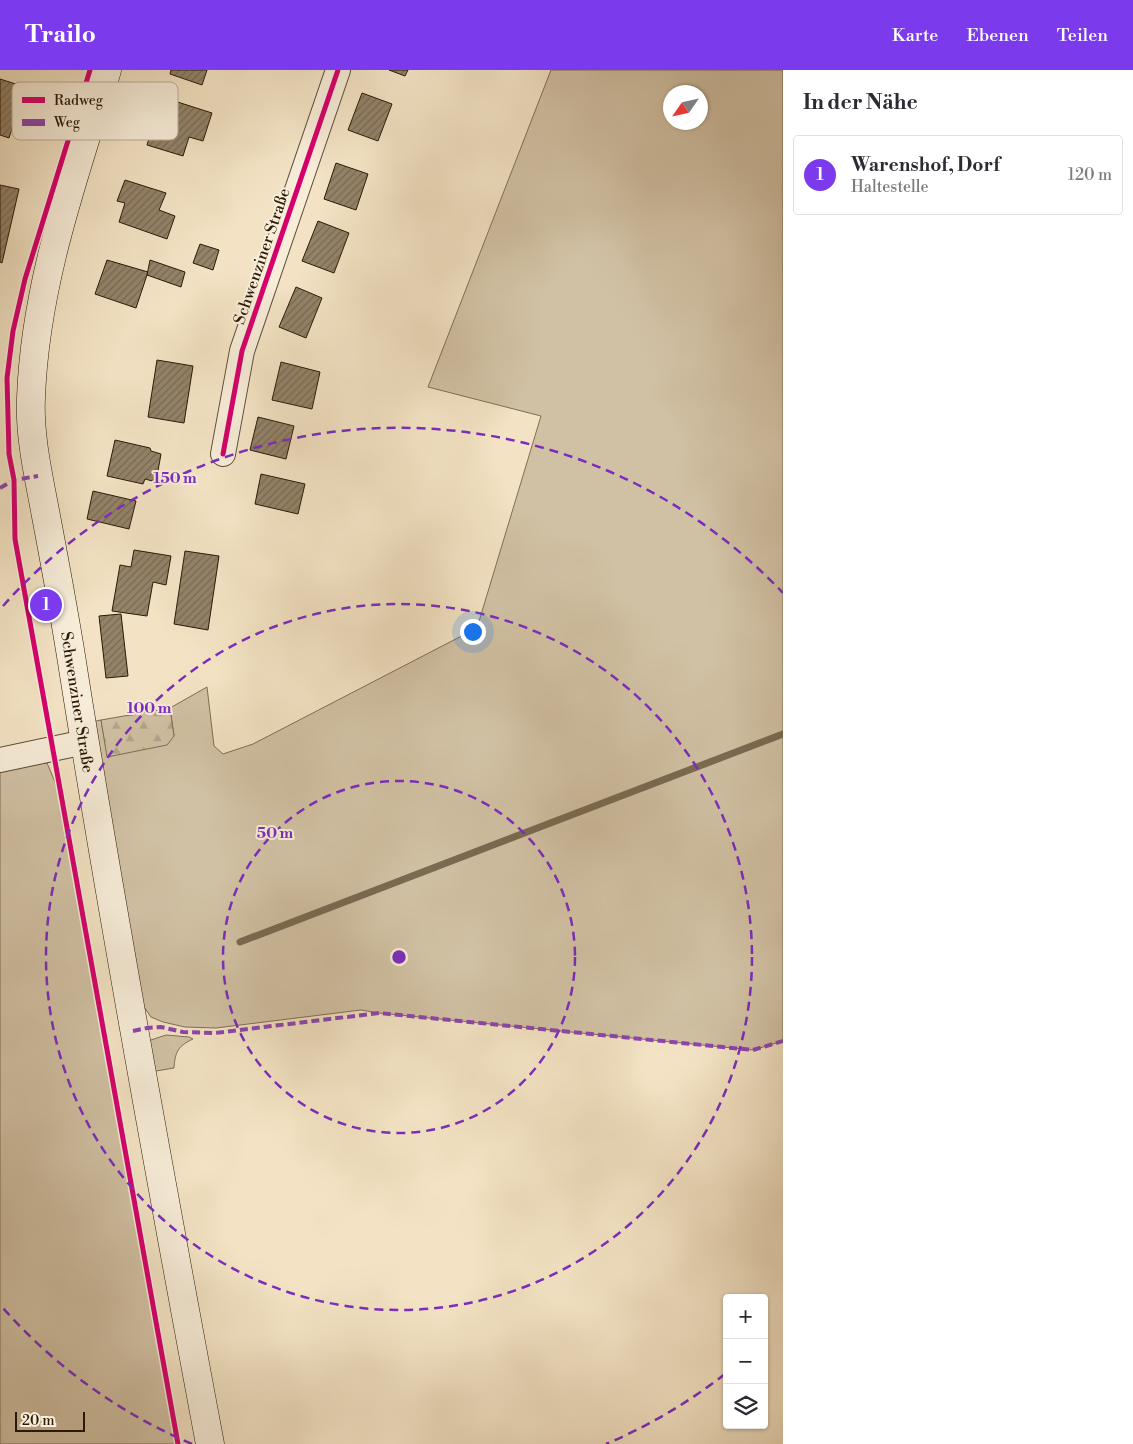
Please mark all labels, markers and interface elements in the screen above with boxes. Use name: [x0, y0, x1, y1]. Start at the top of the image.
text: Trailo: [25, 20, 96, 50]
text: Karte: [892, 24, 938, 47]
text: Ebenen: [966, 24, 1029, 47]
text: Teilen: [1057, 24, 1108, 47]
legend: [12, 82, 178, 140]
north arrow: [663, 85, 708, 130]
text: In der Nähe: [803, 90, 918, 116]
text: Radweg: [54, 92, 104, 110]
text: Weg: [53, 114, 81, 132]
text: Warenshof, Dorf: [851, 153, 1000, 177]
text: 1: [816, 165, 824, 185]
text: 120 m: [1068, 165, 1112, 185]
text: Haltestelle: [851, 177, 929, 197]
street label: Schwenziner Straße: [229, 186, 295, 327]
text: 150 m: [153, 469, 197, 488]
pin: 1: [30, 586, 62, 624]
your location: [460, 619, 486, 645]
street label: Schwenziner Straße: [56, 630, 98, 774]
text: 100 m: [127, 699, 172, 718]
text: 50 m: [257, 824, 293, 843]
centre of rings: [390, 948, 408, 966]
map controls: [723, 1294, 768, 1429]
button: +: [723, 1294, 768, 1339]
button: −: [723, 1339, 768, 1384]
button: layers: [723, 1384, 768, 1429]
scale bar: [15, 1409, 85, 1432]
text: 20 m: [22, 1412, 54, 1430]

